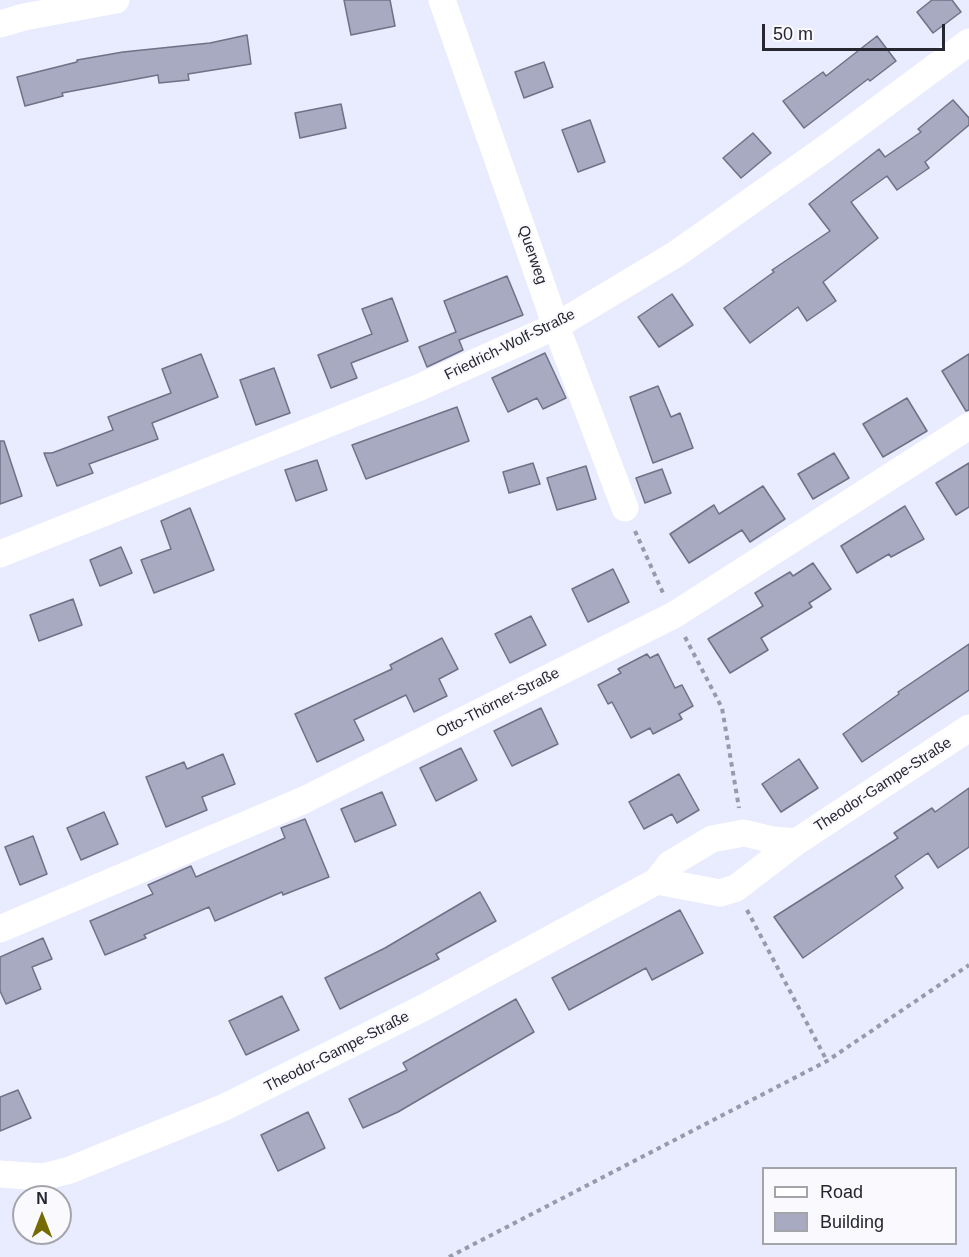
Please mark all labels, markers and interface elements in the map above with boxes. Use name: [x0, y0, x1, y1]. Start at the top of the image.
scale bar: [765, 12, 948, 50]
text: 50 m: [773, 24, 813, 44]
street label: Querweg: [514, 223, 550, 287]
street label: Friedrich-Wolf-Straße: [442, 306, 578, 384]
street label: Otto-Thörner-Straße: [433, 664, 563, 742]
street label: Theodor-Gampe-Straße: [811, 734, 955, 836]
street label: Theodor-Gampe-Straße: [262, 1008, 412, 1096]
legend: [762, 1167, 957, 1245]
text: Road: [820, 1182, 863, 1202]
north arrow: [12, 1185, 72, 1245]
text: N: [36, 1190, 48, 1207]
text: Building: [820, 1212, 884, 1232]

